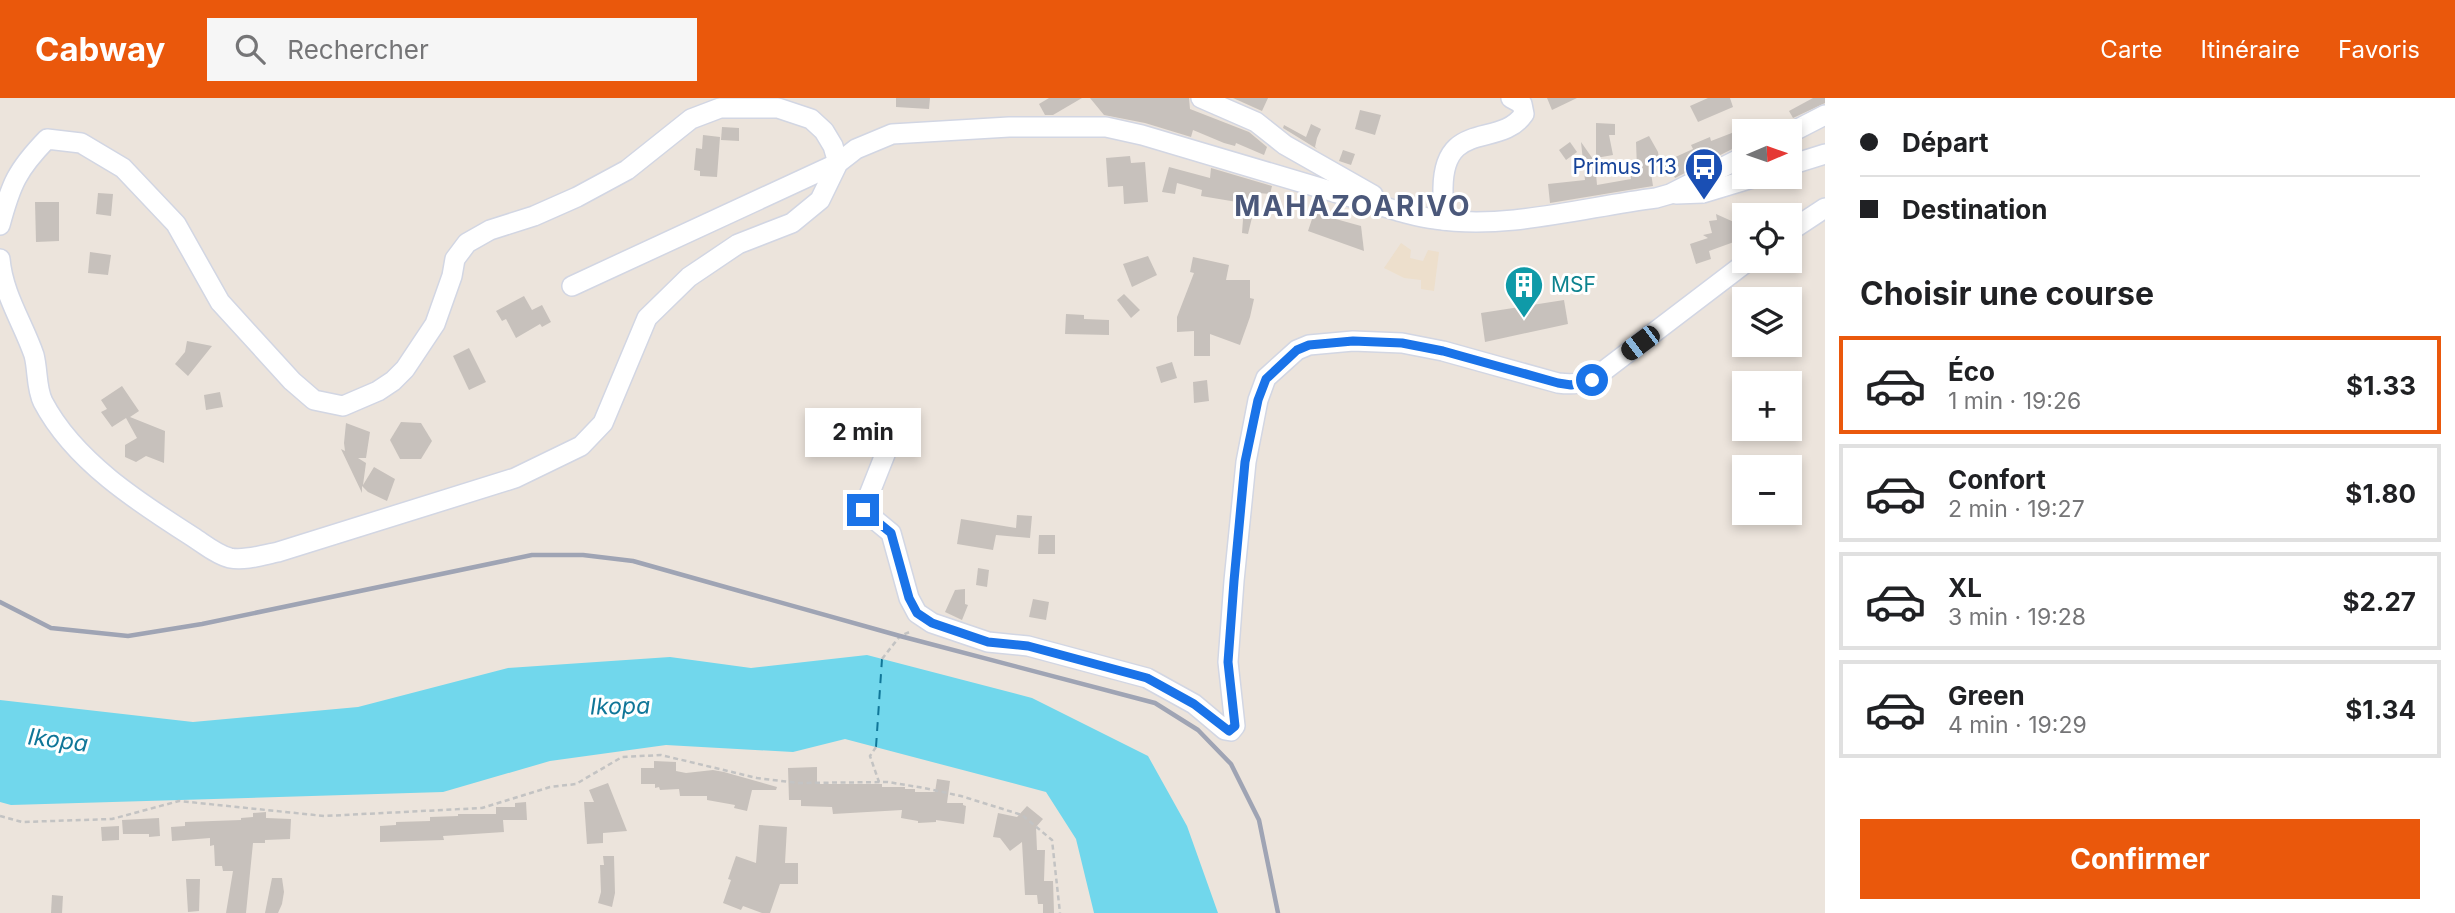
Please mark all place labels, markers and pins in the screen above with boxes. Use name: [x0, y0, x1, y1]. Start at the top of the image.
bus stop icon: Primus 113: [1683, 146, 1725, 201]
place label: Primus 113: [1572, 154, 1677, 179]
building icon: MSF: [1503, 264, 1545, 319]
place label: MSF: [1551, 272, 1596, 297]

